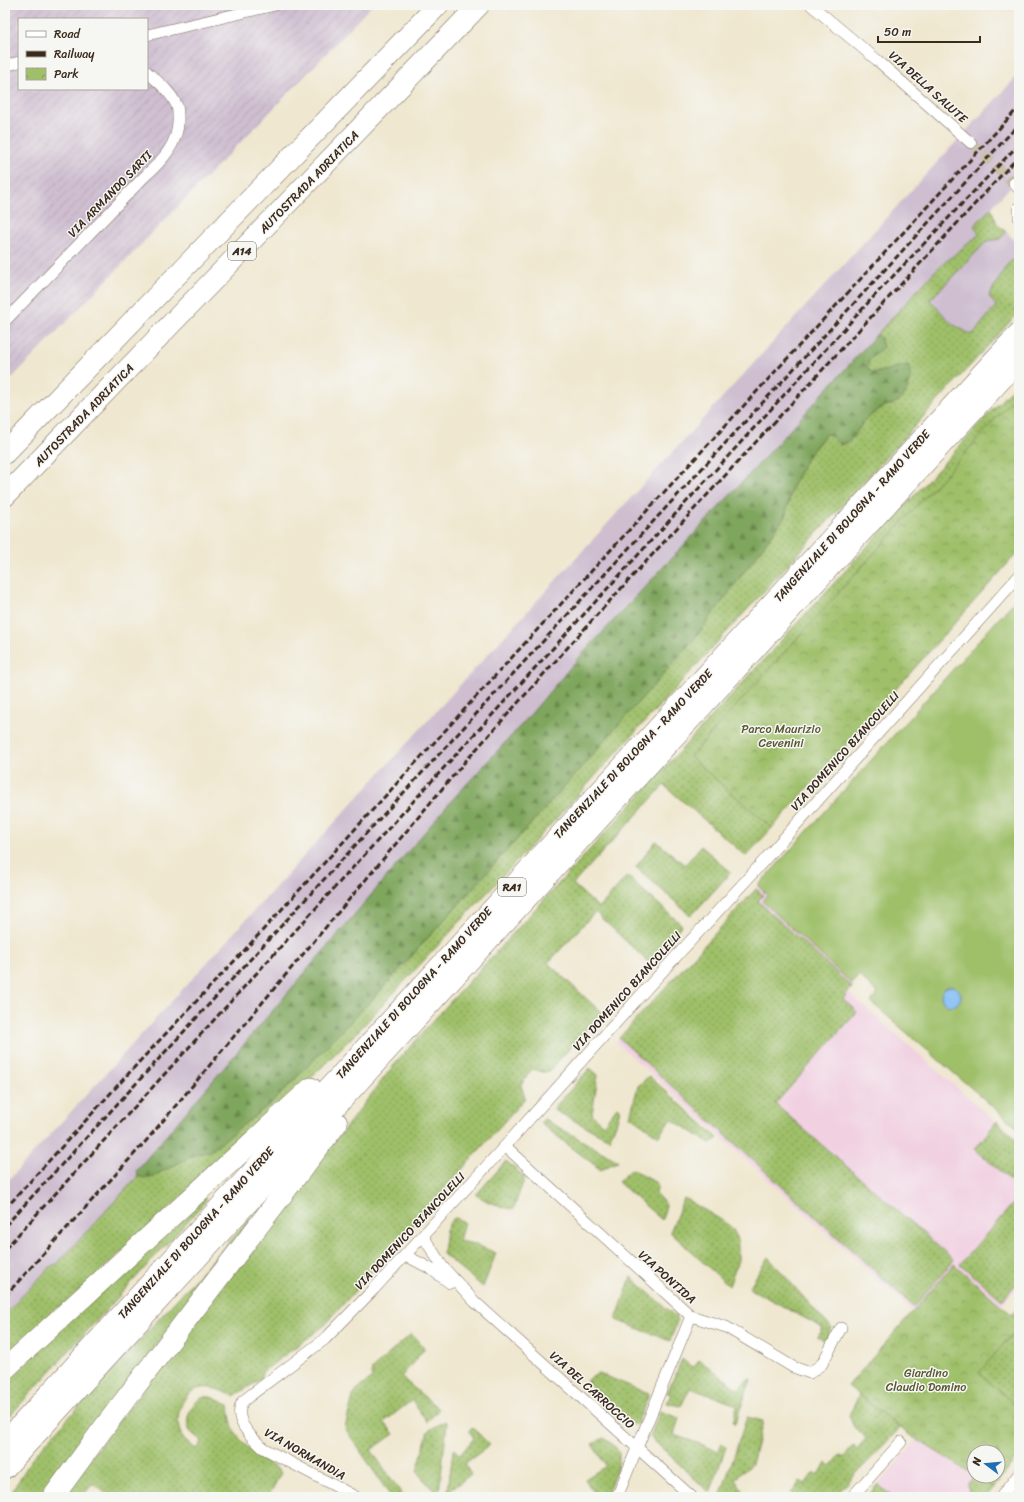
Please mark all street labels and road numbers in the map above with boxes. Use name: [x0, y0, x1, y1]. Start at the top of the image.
street label: VIA DELLA SALUTE: [883, 45, 974, 130]
street label: AUTOSTRADA ADRIATICA: [253, 125, 365, 240]
street label: VIA ARMANDO SARTI: [62, 144, 159, 243]
road number: A14: [228, 242, 256, 260]
street label: AUTOSTRADA ADRIATICA: [28, 358, 140, 473]
street label: TANGENZIALE DI BOLOGNA - RAMO VERDE: [768, 423, 937, 608]
street label: TANGENZIALE DI BOLOGNA - RAMO VERDE: [548, 663, 719, 844]
street label: VIA DOMENICO BIANCOLELLI: [785, 686, 905, 816]
road number: RA1: [498, 878, 526, 896]
street label: TANGENZIALE DI BOLOGNA - RAMO VERDE: [330, 900, 499, 1085]
street label: VIA DOMENICO BIANCOLELLI: [567, 926, 687, 1056]
street label: TANGENZIALE DI BOLOGNA - RAMO VERDE: [112, 1140, 281, 1325]
street label: VIA DOMENICO BIANCOLELLI: [349, 1166, 471, 1295]
street label: VIA PONTIDA: [633, 1245, 701, 1310]
street label: VIA DEL CARROCCIO: [544, 1345, 640, 1435]
street label: VIA NORMANDIA: [260, 1422, 350, 1486]

